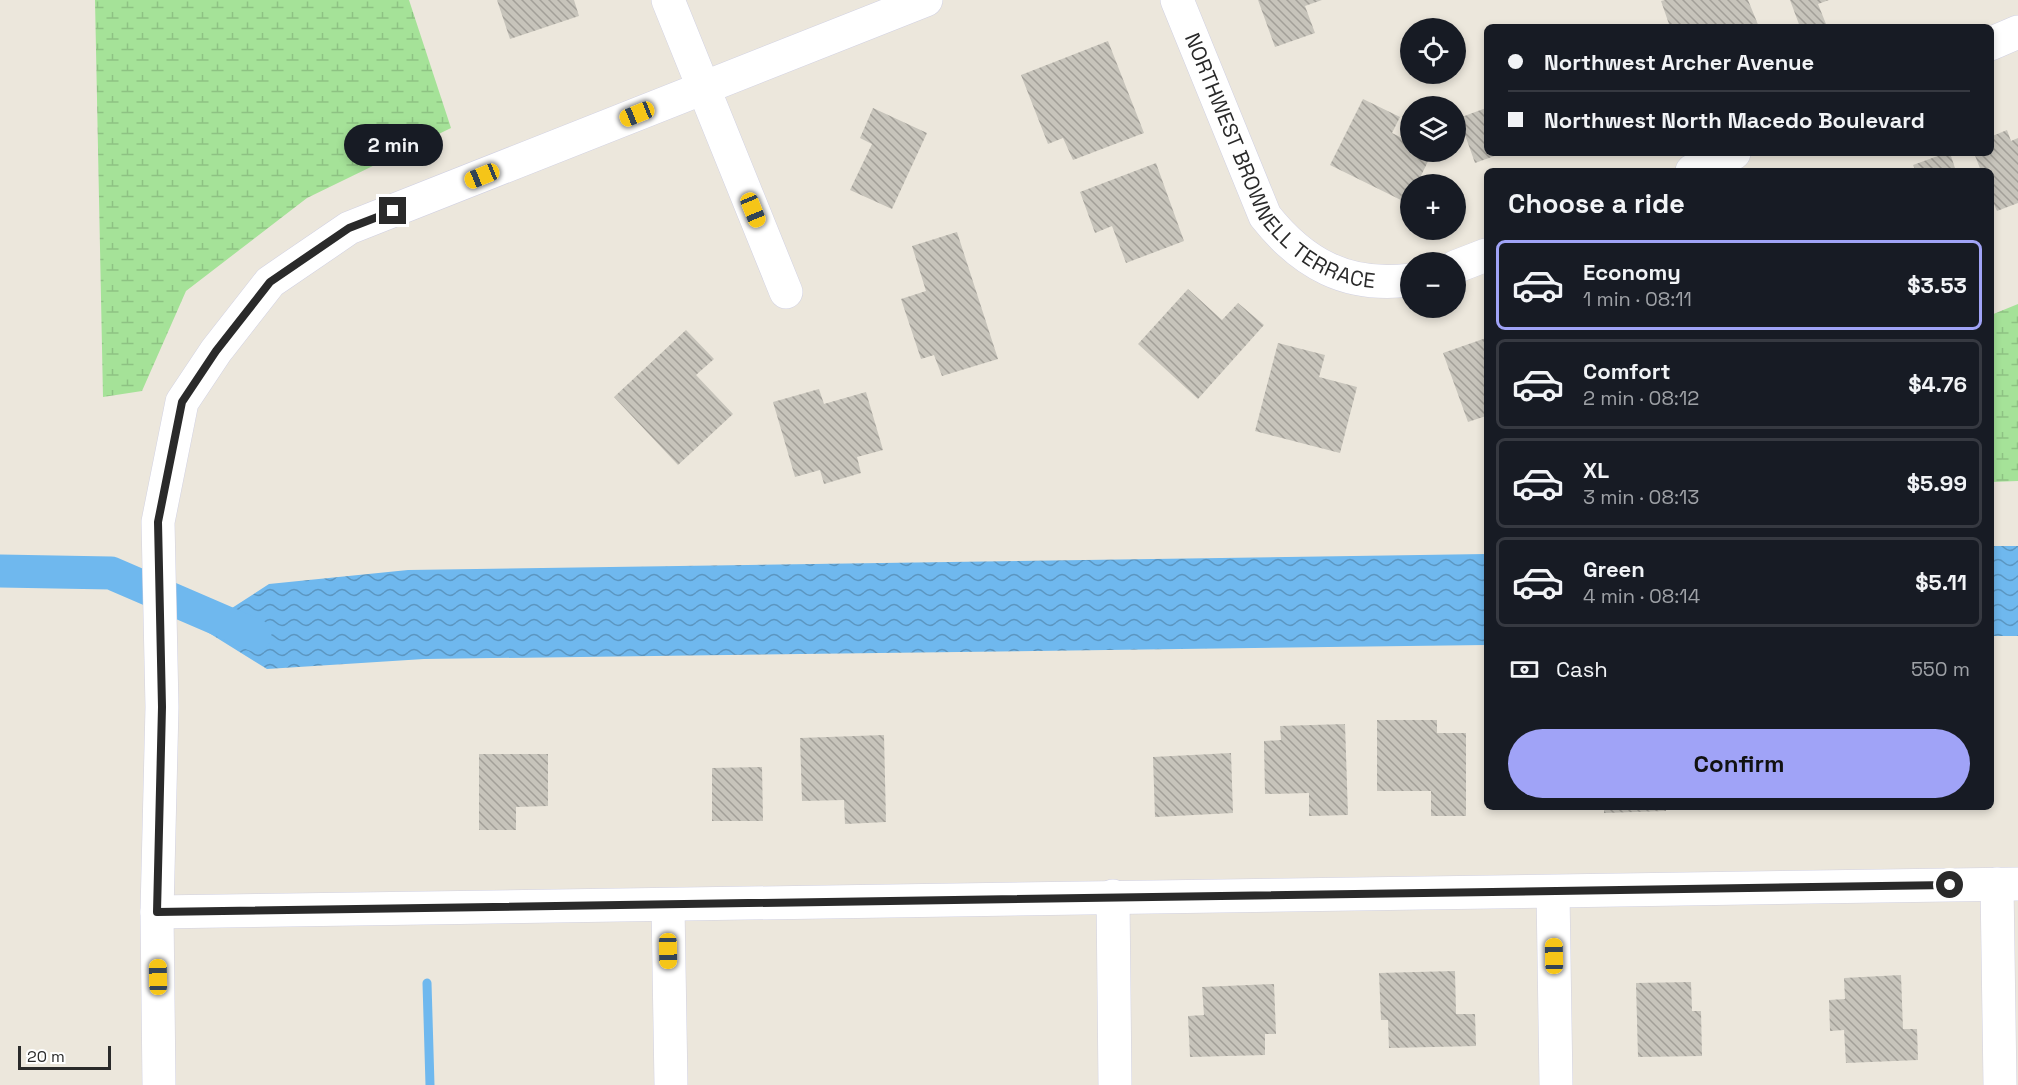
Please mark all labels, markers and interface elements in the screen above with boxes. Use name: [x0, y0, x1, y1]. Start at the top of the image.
map controls: [1400, 18, 1466, 318]
button: locate: [1400, 18, 1466, 84]
street label: NORTHWEST BROWNELL TERRACE: [1179, 29, 1377, 294]
text: Northwest Archer Avenue: [1544, 48, 1814, 76]
button: layers: [1400, 96, 1466, 162]
car: [617, 99, 657, 129]
text: Northwest North Macedo Boulevard: [1544, 106, 1925, 134]
callout: 2 min: [344, 124, 442, 166]
text: 2 min: [368, 132, 419, 158]
car: [462, 161, 502, 191]
button: +: [1400, 174, 1466, 240]
text: Choose a ride: [1508, 186, 1685, 221]
car: [738, 190, 768, 230]
route end: [379, 197, 406, 224]
button: −: [1400, 252, 1466, 318]
icon: car: [1511, 258, 1565, 312]
text: Economy: [1583, 258, 1681, 286]
text: $3.53: [1907, 271, 1967, 299]
text: 1 min · 08:11: [1583, 286, 1692, 312]
icon: car: [1511, 357, 1565, 411]
text: Comfort: [1583, 357, 1671, 385]
text: $4.76: [1908, 370, 1967, 398]
text: 2 min · 08:12: [1583, 385, 1699, 411]
icon: car: [1511, 456, 1565, 510]
text: XL: [1583, 456, 1609, 484]
text: $5.99: [1907, 469, 1967, 497]
text: 3 min · 08:13: [1583, 484, 1699, 510]
icon: car: [1511, 555, 1565, 609]
text: Green: [1583, 555, 1645, 583]
text: $5.11: [1915, 568, 1967, 596]
text: 4 min · 08:14: [1583, 583, 1700, 609]
icon: cash: [1508, 653, 1541, 686]
text: Cash: [1556, 655, 1608, 683]
text: 550 m: [1911, 656, 1970, 682]
button: Confirm: [1508, 729, 1970, 798]
route start: [1936, 871, 1963, 898]
car: [659, 933, 677, 969]
car: [1545, 938, 1563, 974]
car: [149, 959, 167, 995]
scale bar: [18, 1043, 111, 1070]
text: 20 m: [27, 1046, 65, 1067]

